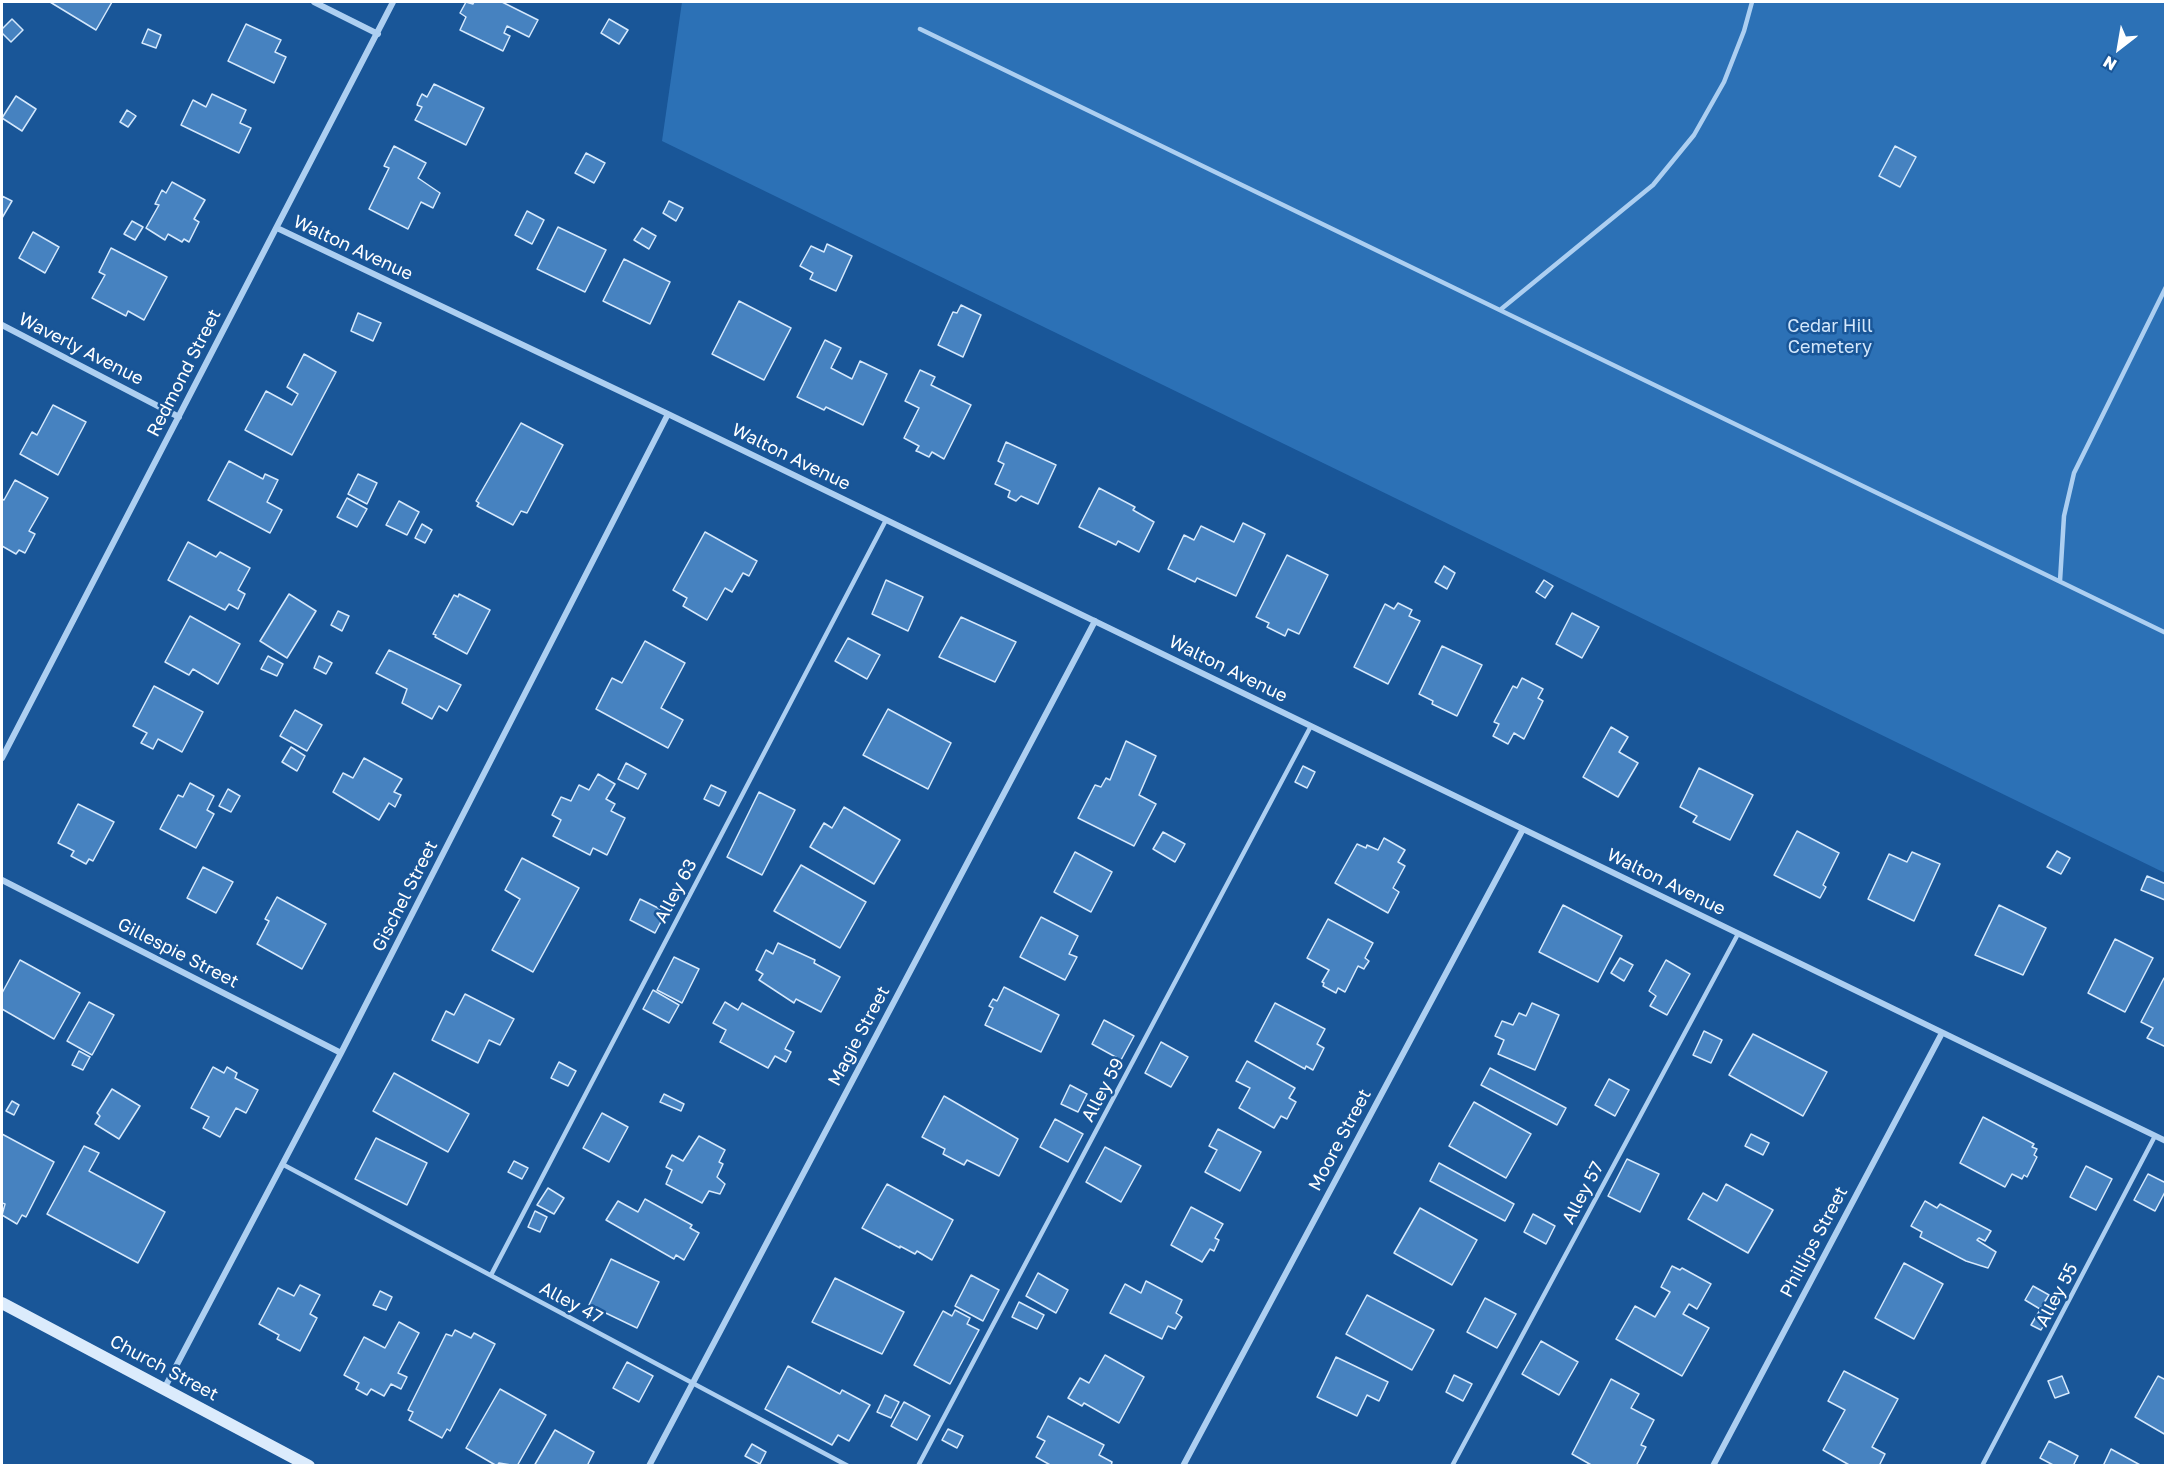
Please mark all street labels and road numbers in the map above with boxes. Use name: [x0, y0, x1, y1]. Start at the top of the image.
street label: Walton Avenue: [290, 211, 416, 285]
street label: Redmond Street: [143, 306, 225, 440]
street label: Waverly Avenue: [15, 308, 147, 390]
street label: Walton Avenue: [728, 419, 854, 495]
street label: Walton Avenue: [1165, 631, 1291, 707]
street label: Gischel Street: [368, 837, 442, 955]
street label: Walton Avenue: [1603, 844, 1729, 920]
street label: Alley 63: [650, 855, 702, 927]
street label: Gillespie Street: [114, 913, 242, 993]
street label: Magie Street: [824, 982, 894, 1090]
street label: Alley 59: [1077, 1054, 1129, 1126]
street label: Moore Street: [1304, 1085, 1376, 1195]
street label: Alley 57: [1558, 1158, 1608, 1228]
street label: Phillips Street: [1776, 1183, 1852, 1301]
street label: Alley 55: [2031, 1260, 2083, 1330]
street label: Alley 47: [536, 1277, 606, 1329]
street label: Church Street: [106, 1330, 222, 1406]

